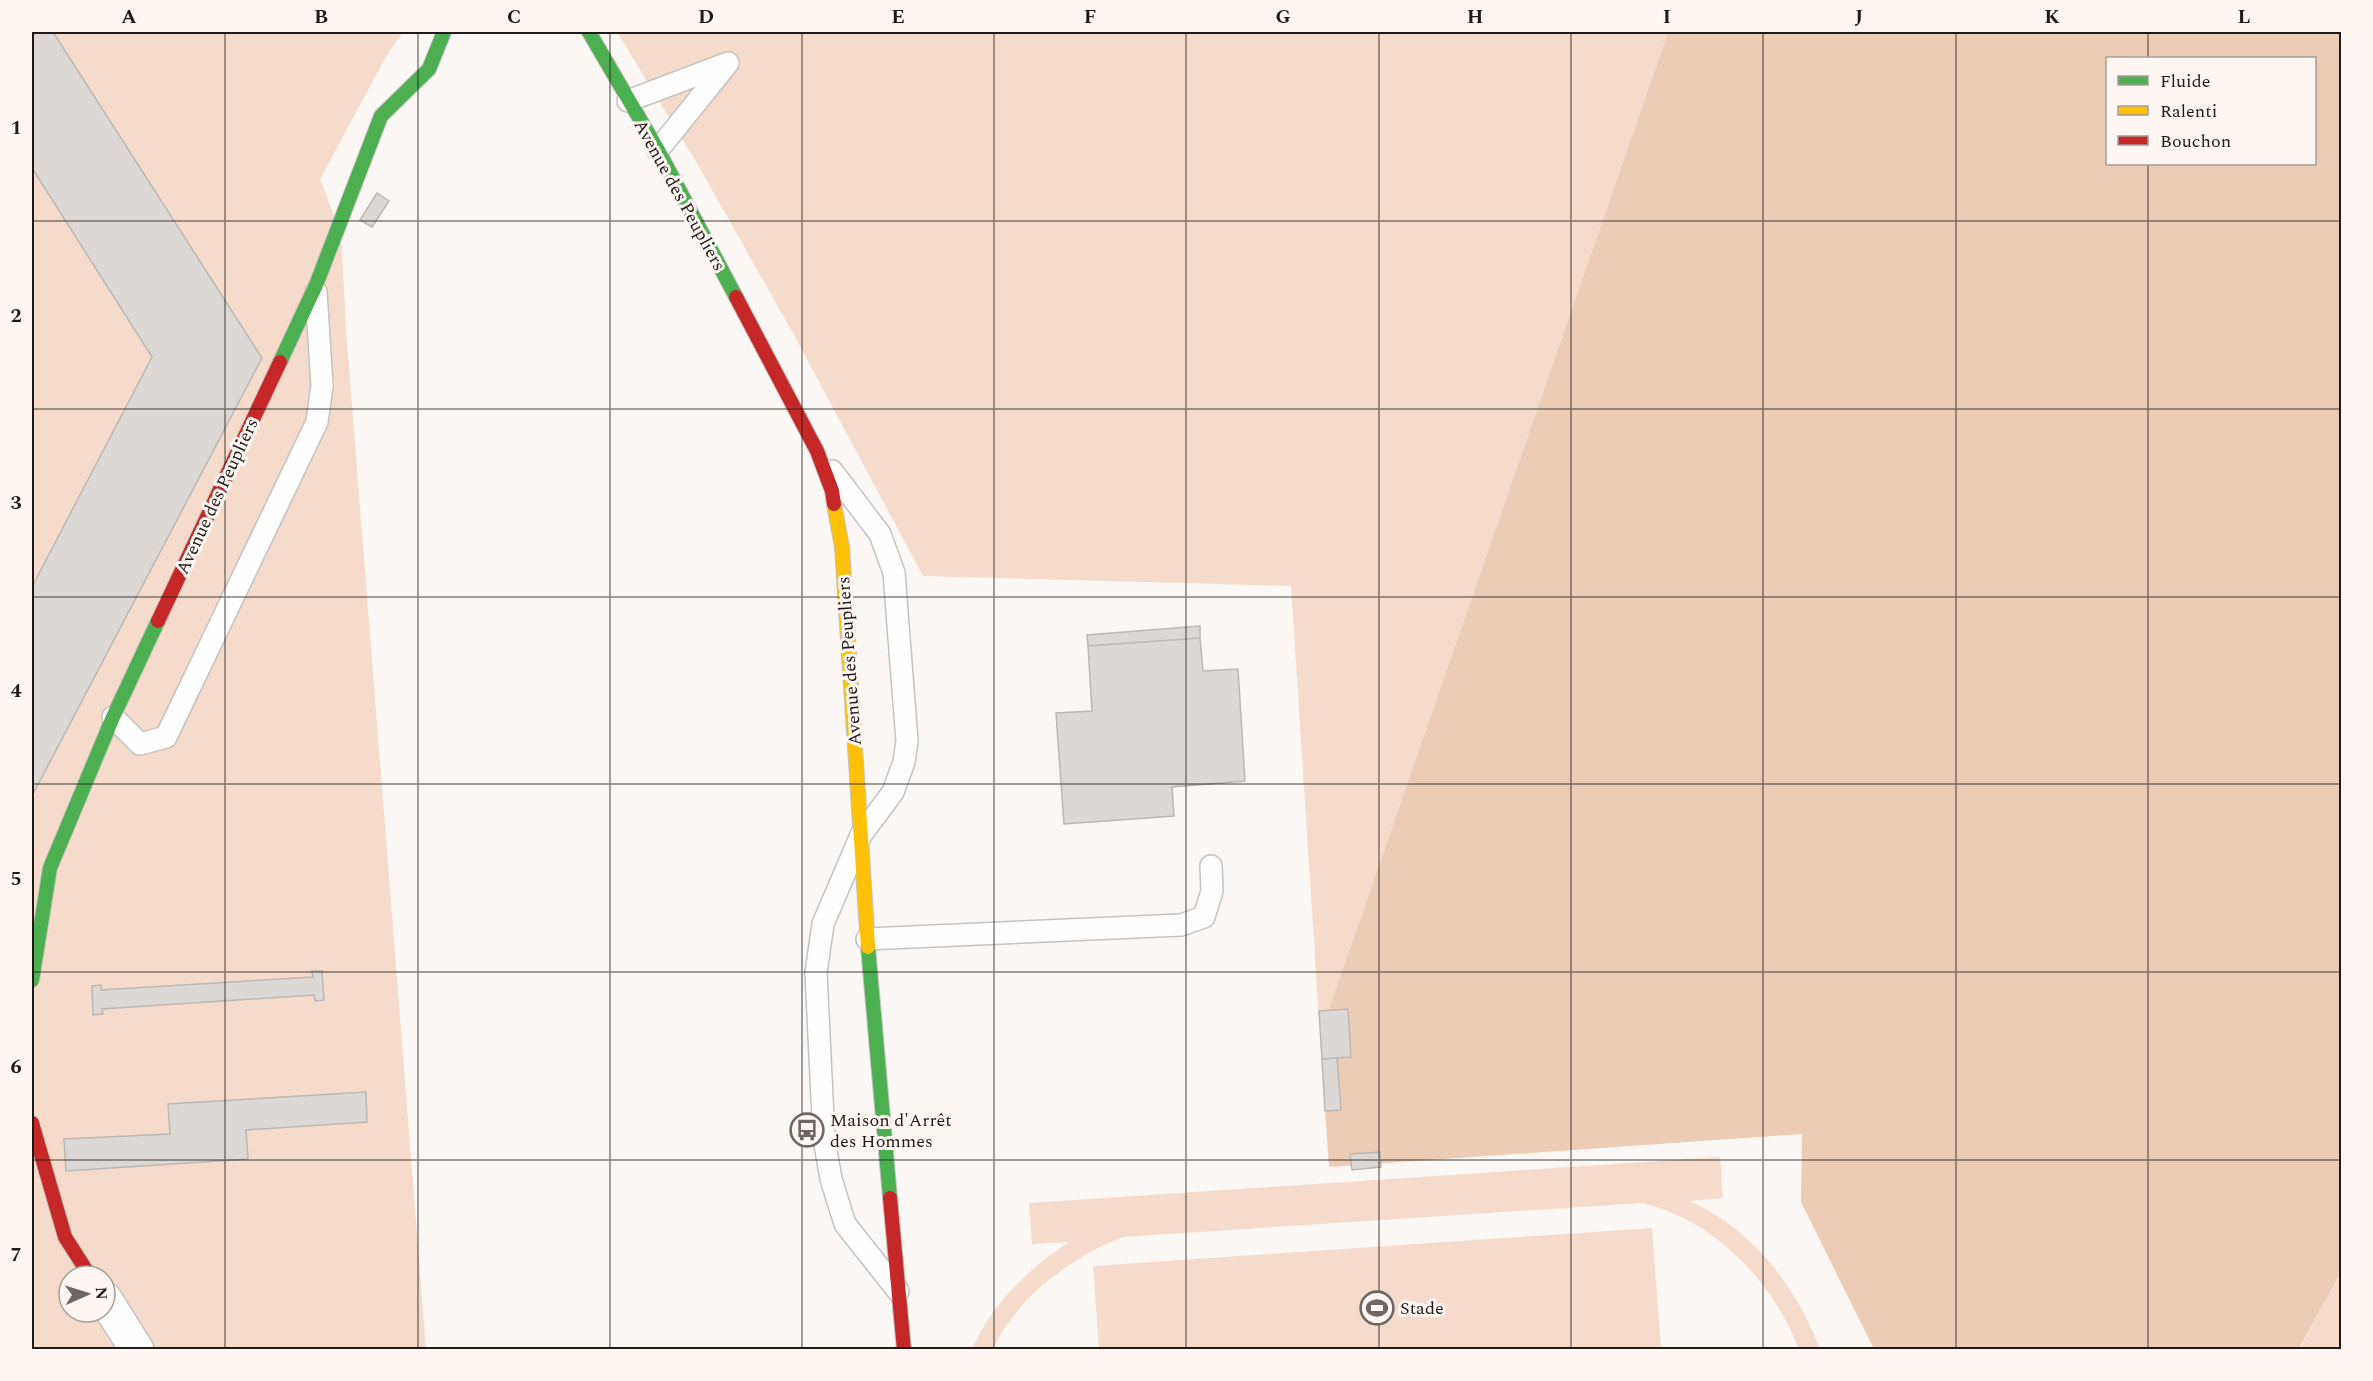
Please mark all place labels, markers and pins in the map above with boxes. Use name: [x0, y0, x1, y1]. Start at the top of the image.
place label: Maison d'Arrêt des Hommes: [830, 1107, 952, 1155]
bus stop icon: Maison d'Arrêt des Hommes: [789, 1112, 825, 1148]
sports icon: Stade: [1359, 1290, 1395, 1326]
place label: Stade: [1400, 1295, 1444, 1322]

